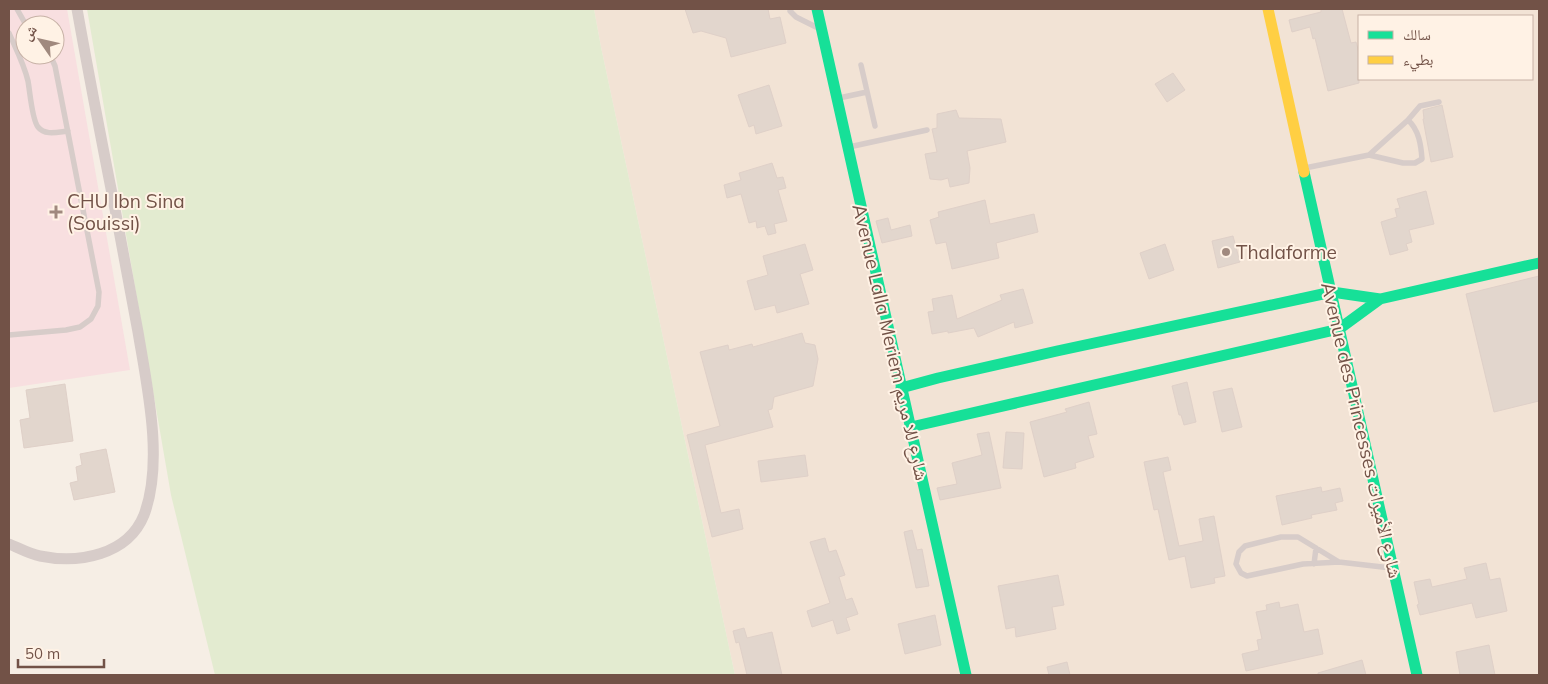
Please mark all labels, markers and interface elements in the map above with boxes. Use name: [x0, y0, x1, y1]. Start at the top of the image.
north arrow: [15, 15, 65, 65]
legend: [1358, 15, 1533, 80]
text: ش: [18, 21, 41, 44]
text: سالك: [1403, 25, 1431, 44]
text: بطيء: [1403, 50, 1433, 72]
place label: CHU Ibn Sina (Souissi): [67, 189, 185, 235]
street label: Avenue Lalla Meriem شارع للا مريم: [847, 201, 935, 483]
marker: CHU Ibn Sina (Souissi): [49, 205, 63, 219]
place label: Thalaforme: [1236, 240, 1337, 264]
marker: Thalaforme: [1220, 246, 1232, 258]
street label: Avenue des Princesses شارع الأميرات: [1316, 280, 1408, 580]
scale bar: [18, 636, 104, 668]
text: 50 m: [25, 644, 60, 663]

